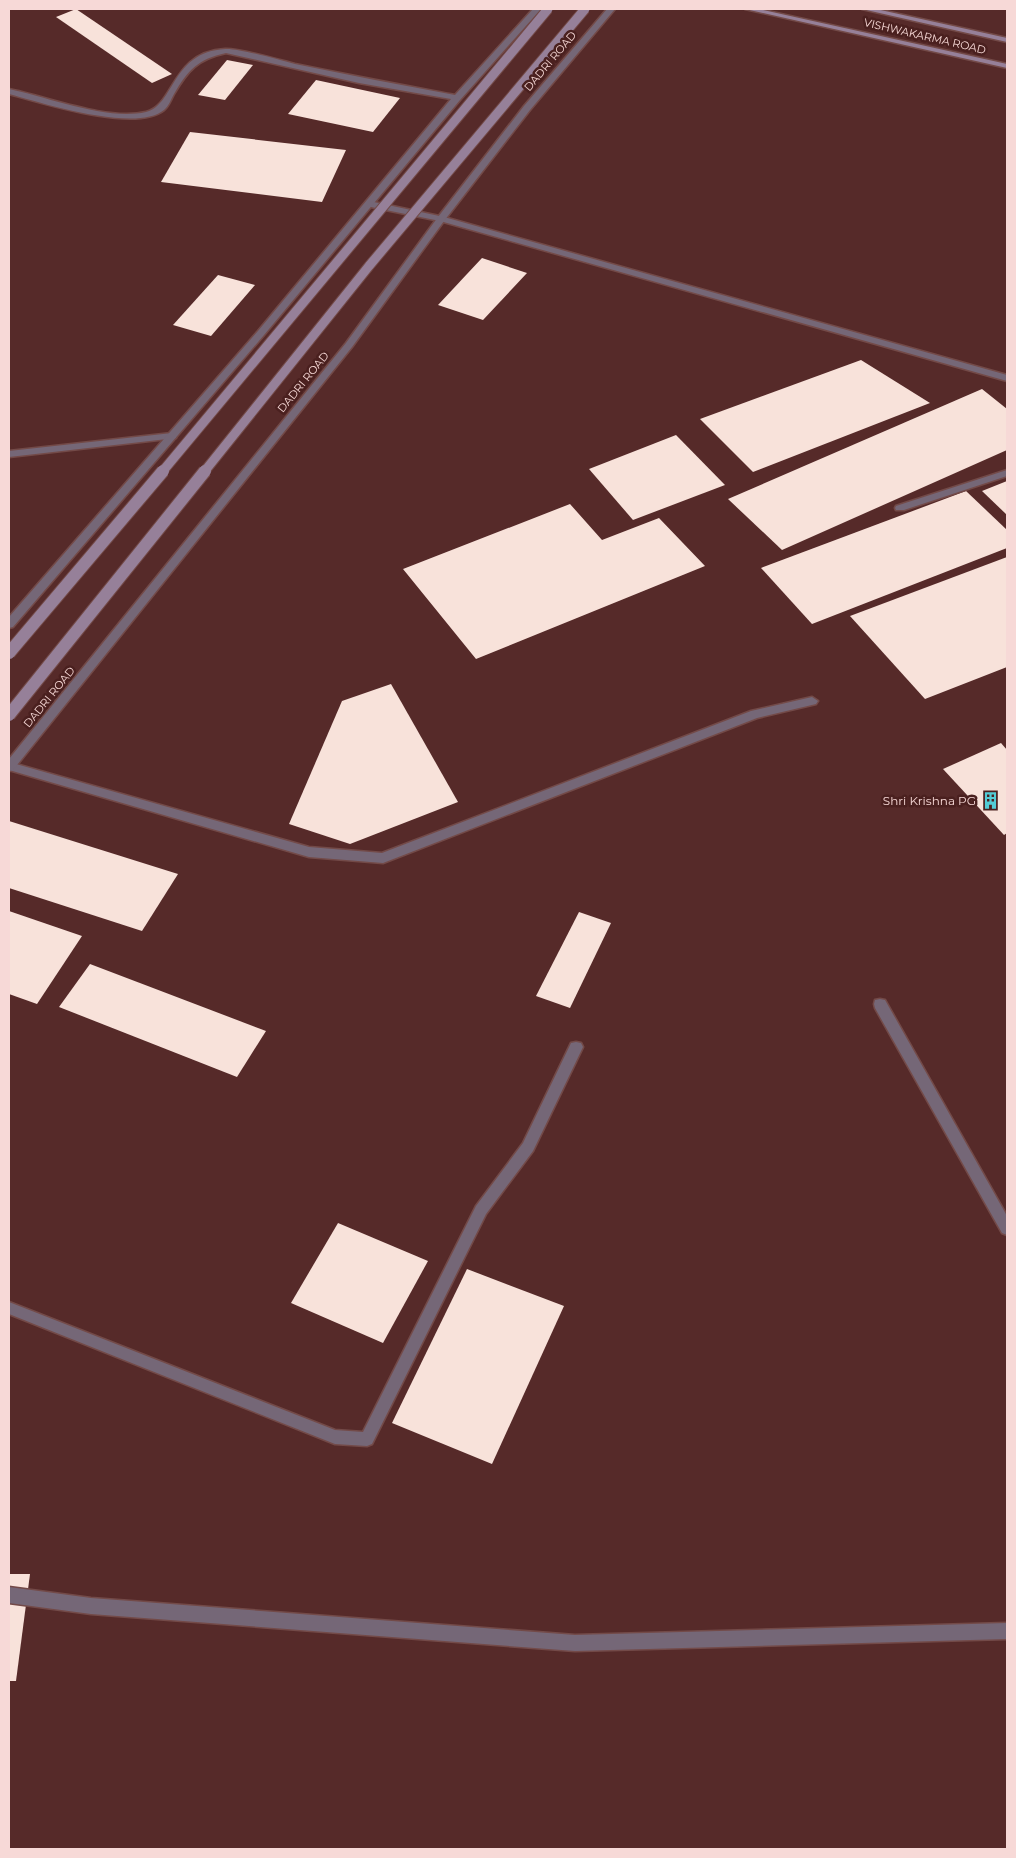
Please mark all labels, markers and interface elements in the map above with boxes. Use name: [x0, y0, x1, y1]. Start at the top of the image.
street label: VISHWAKARMA ROAD: [863, 15, 987, 57]
street label: DADRI ROAD: [521, 28, 579, 94]
street label: DADRI ROAD: [274, 349, 332, 415]
street label: DADRI ROAD: [20, 664, 78, 730]
building icon: Shri Krishna PG: [980, 791, 1000, 811]
place label: Shri Krishna PG: [883, 793, 976, 808]

